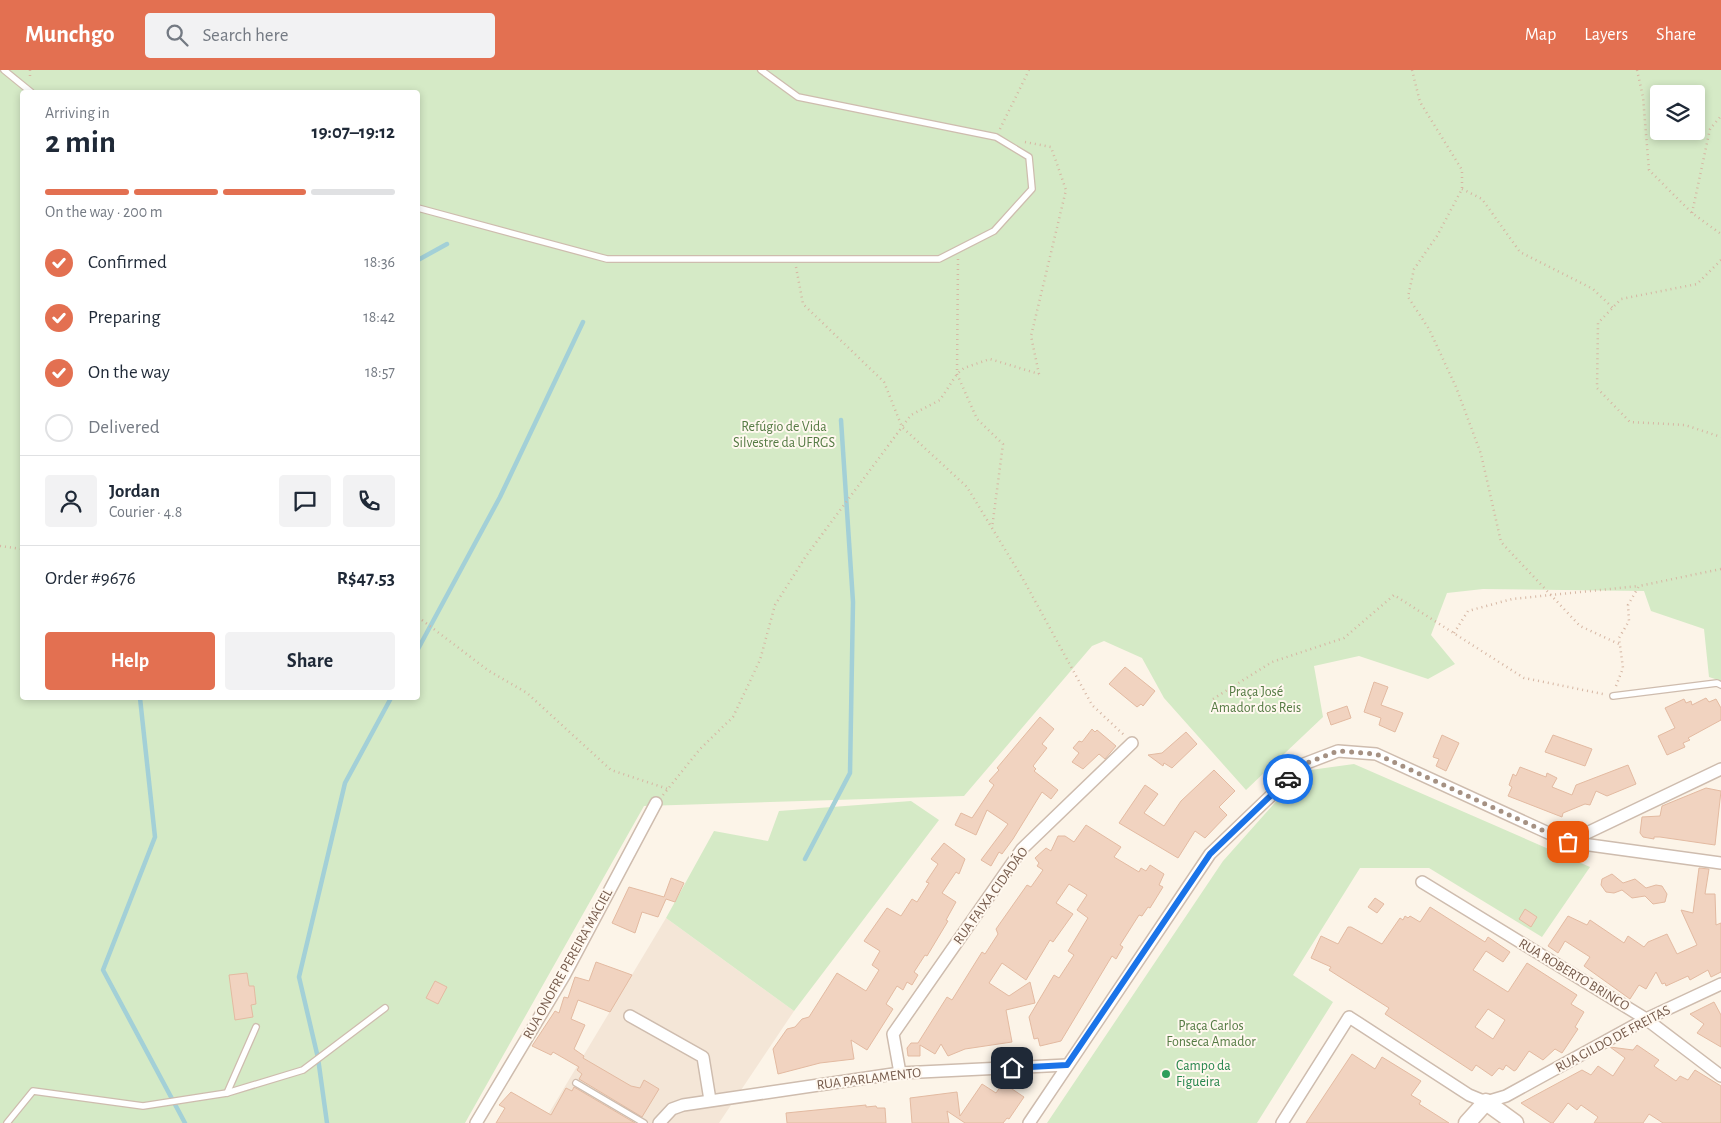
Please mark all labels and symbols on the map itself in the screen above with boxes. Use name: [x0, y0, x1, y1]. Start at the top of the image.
park label: Refúgio de Vida Silvestre da UFRGS: [733, 420, 835, 450]
park label: Praça José Amador dos Reis: [1211, 685, 1301, 715]
courier: [1263, 754, 1313, 804]
pin: [1547, 821, 1589, 863]
street label: RUA FAIXA CIDADÃO: [950, 844, 1031, 947]
street label: RUA ONOFRE PEREIRA MACIEL: [521, 886, 615, 1041]
street label: RUA ROBERTO BRINCO: [1516, 936, 1632, 1014]
street label: RUA GILDO DE FREITAS: [1553, 1003, 1673, 1075]
park label: Praça Carlos Fonseca Amador: [1166, 1019, 1256, 1049]
pin: [991, 1047, 1033, 1089]
place label: Campo da Figueira: [1176, 1059, 1231, 1089]
street label: RUA PARLAMENTO: [816, 1066, 922, 1092]
marker: Campo da Figueira: [1160, 1068, 1172, 1080]

